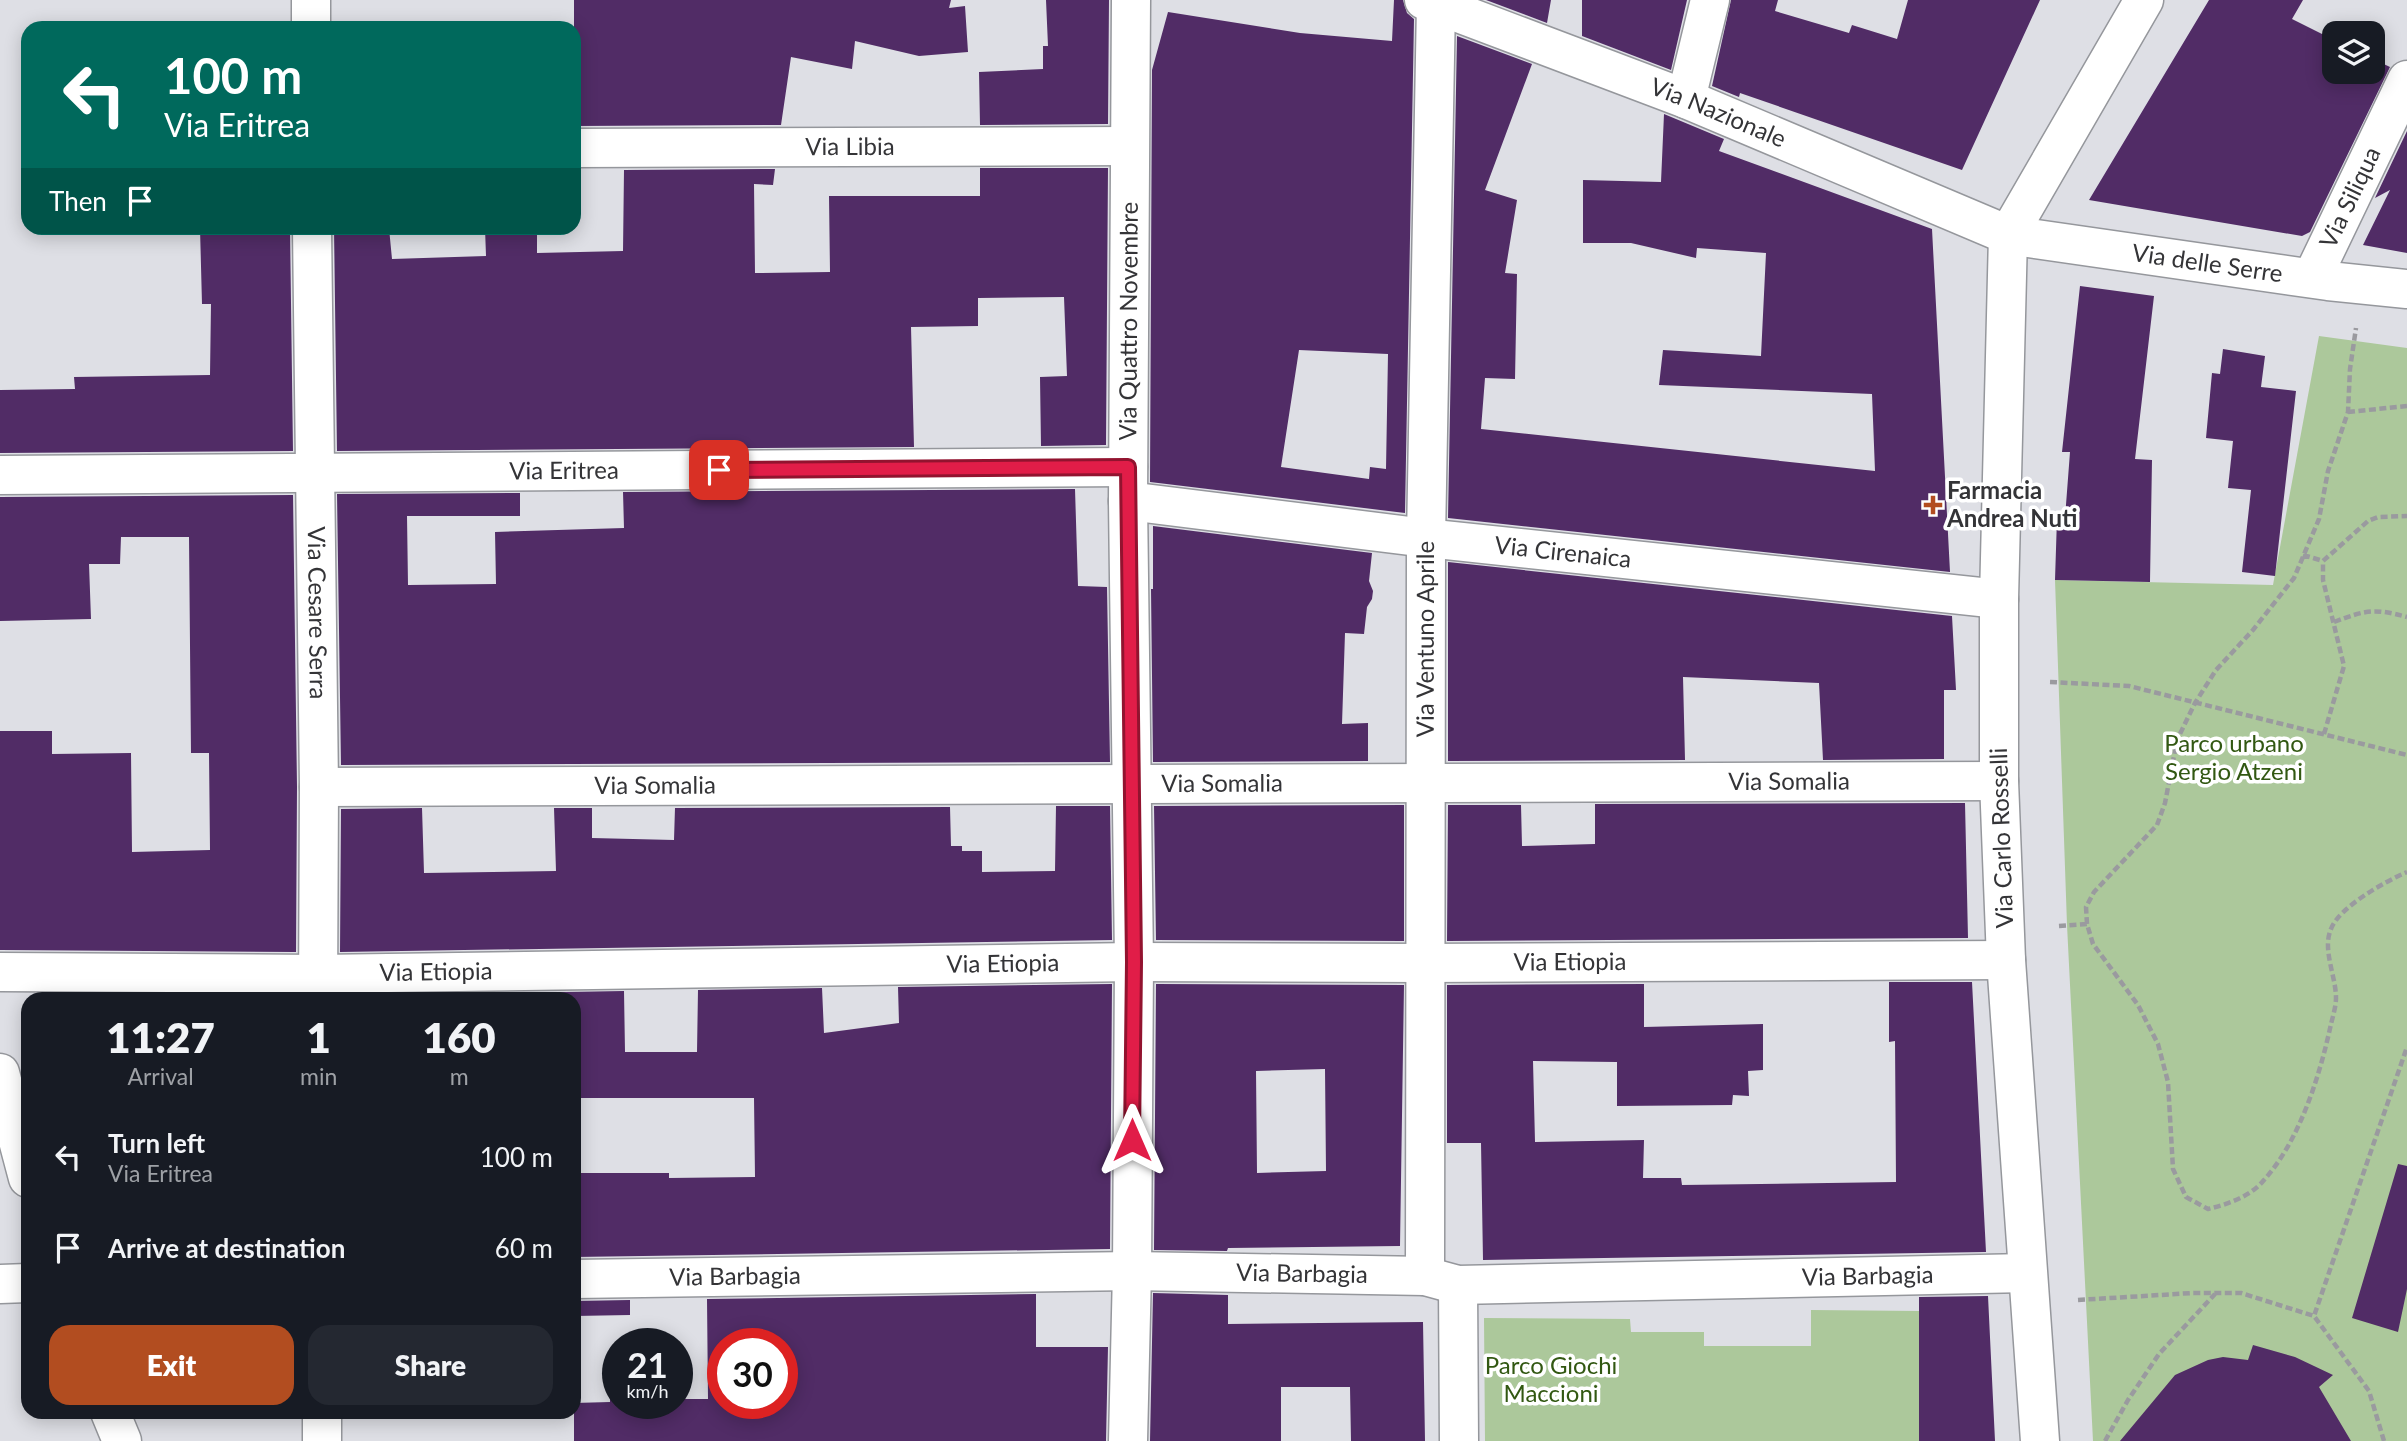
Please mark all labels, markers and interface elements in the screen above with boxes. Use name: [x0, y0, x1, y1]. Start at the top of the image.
map controls: [2322, 21, 2385, 84]
button: layers: [2322, 21, 2385, 84]
text: 100 m: [164, 46, 302, 104]
icon: left: [49, 49, 140, 140]
street label: Via Nazionale: [1647, 71, 1791, 153]
text: Via Eritrea: [164, 105, 310, 144]
street label: Via Libia: [805, 131, 895, 160]
street label: Via Siliqua: [2312, 142, 2386, 253]
icon: arrive: [121, 182, 159, 220]
text: Then: [49, 185, 107, 217]
street label: Via Quattro Novembre: [1112, 202, 1143, 441]
street label: Via delle Serre: [2130, 237, 2285, 287]
pin: [689, 440, 749, 500]
icon: arrive: [700, 451, 738, 489]
street label: Via Eritrea: [509, 455, 619, 484]
place label: Farmacia Andrea Nuti: [1946, 475, 2077, 532]
marker: Farmacia Andrea Nuti: [1925, 497, 1941, 513]
street label: Via Cesare Serra: [303, 526, 334, 700]
street label: Via Cirenaica: [1493, 529, 1633, 573]
street label: Via Ventuno Aprile: [1410, 541, 1439, 737]
park label: Parco urbano Sergio Atzeni: [2164, 728, 2304, 785]
street label: Via Carlo Rosselli: [1983, 747, 2018, 929]
street label: Via Somalia: [1728, 766, 1850, 795]
street label: Via Somalia: [1161, 768, 1283, 797]
street label: Via Somalia: [594, 770, 716, 799]
street label: Via Etiopia: [1513, 946, 1626, 976]
street label: Via Etiopia: [946, 947, 1060, 978]
street label: Via Etiopia: [379, 955, 493, 986]
text: 11:27: [106, 1012, 215, 1062]
text: 1: [307, 1012, 331, 1062]
text: 160: [423, 1012, 496, 1062]
text: Arrival: [127, 1062, 194, 1090]
text: min: [300, 1062, 337, 1090]
text: m: [450, 1062, 469, 1090]
position arrow: [1095, 1103, 1169, 1177]
text: Turn left: [108, 1127, 205, 1159]
icon: left: [49, 1138, 87, 1176]
text: 100 m: [480, 1141, 553, 1173]
text: Via Eritrea: [108, 1159, 213, 1187]
icon: arrive: [49, 1229, 87, 1267]
text: Arrive at destination: [108, 1232, 345, 1264]
text: 60 m: [495, 1232, 553, 1264]
street label: Via Barbagia: [1236, 1257, 1368, 1288]
street label: Via Barbagia: [1801, 1259, 1934, 1291]
street label: Via Barbagia: [669, 1260, 801, 1291]
button: Exit: [49, 1325, 294, 1405]
button: Share: [308, 1325, 553, 1405]
speed limit sign: 30: [707, 1328, 798, 1419]
text: 21: [627, 1343, 668, 1385]
park label: Parco Giochi Maccioni: [1485, 1350, 1617, 1407]
text: km/h: [626, 1380, 669, 1402]

